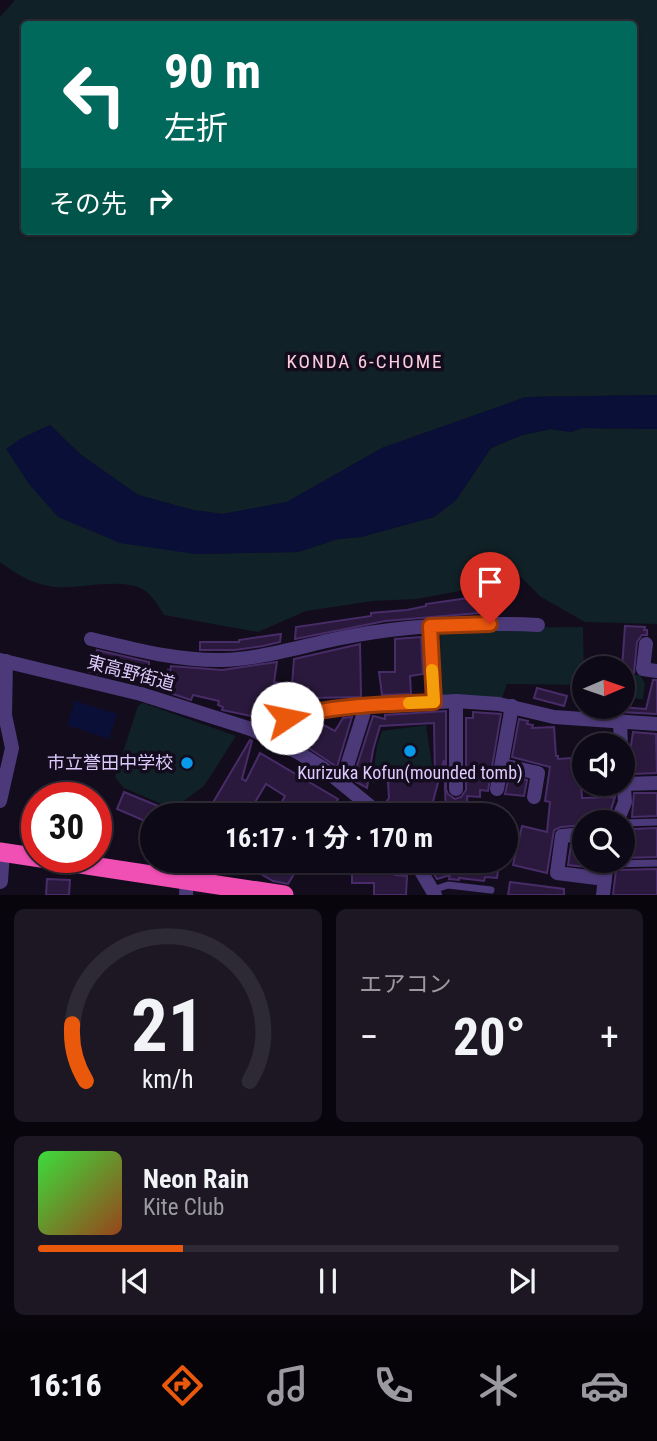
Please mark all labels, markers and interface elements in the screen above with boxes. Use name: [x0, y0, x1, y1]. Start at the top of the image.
text: 90 m: [164, 43, 261, 100]
icon: left: [49, 49, 140, 140]
text: 左折: [164, 109, 228, 147]
icon: right: [141, 182, 179, 220]
text: その先: [49, 189, 127, 219]
district label: KONDA 6-CHOME: [286, 350, 444, 373]
pin: [460, 552, 520, 624]
icon: arrive: [471, 563, 509, 601]
street label: 東高野街道: [85, 651, 177, 694]
north arrow: [572, 656, 635, 719]
map controls: [572, 656, 635, 873]
position arrow: [250, 681, 324, 755]
button: sound: [572, 733, 635, 796]
marker: Kurizuka Kofun(mounded tomb): [402, 743, 418, 759]
place label: 市立誉田中学校: [47, 752, 173, 773]
marker: 市立誉田中学校: [179, 755, 195, 771]
place label: Kurizuka Kofun(mounded tomb): [297, 762, 523, 784]
speed limit sign: 30: [21, 782, 112, 873]
button: search: [572, 810, 635, 873]
text: 16:17 · 1 分 · 170 m: [225, 823, 433, 853]
text: エアコン: [360, 971, 452, 998]
text: 21: [131, 984, 205, 1070]
text: 20°: [453, 1007, 526, 1068]
text: −: [360, 1015, 379, 1059]
text: +: [600, 1015, 619, 1059]
text: km/h: [142, 1065, 193, 1094]
text: Neon Rain: [143, 1164, 249, 1194]
text: Kite Club: [143, 1194, 224, 1221]
icon: previous: [116, 1262, 154, 1300]
icon: pause: [309, 1262, 347, 1300]
icon: next: [503, 1262, 541, 1300]
icon: directions: [158, 1361, 207, 1410]
icon: music: [263, 1361, 312, 1410]
icon: phone: [369, 1361, 418, 1410]
icon: climate: [474, 1361, 523, 1410]
icon: car: [580, 1361, 629, 1410]
text: 16:16: [28, 1366, 102, 1404]

